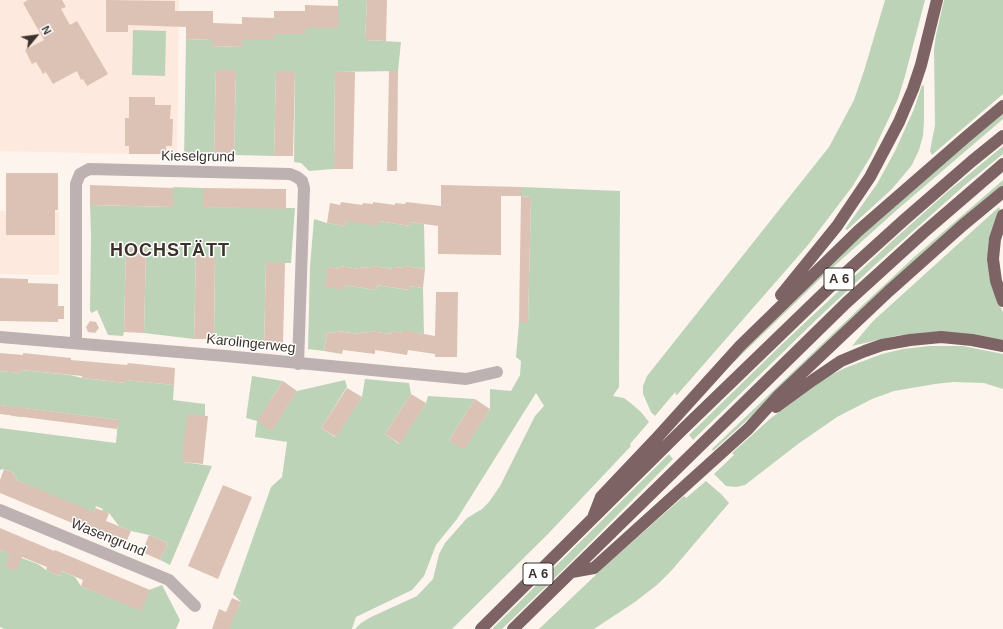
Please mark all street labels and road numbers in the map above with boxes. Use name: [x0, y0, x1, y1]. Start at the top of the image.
street label: Kieselgrund: [161, 148, 235, 166]
road number: A 6: [824, 268, 854, 290]
street label: Karolingerweg: [206, 331, 296, 357]
street label: Wasengrund: [68, 515, 148, 561]
road number: A 6: [523, 563, 553, 585]

